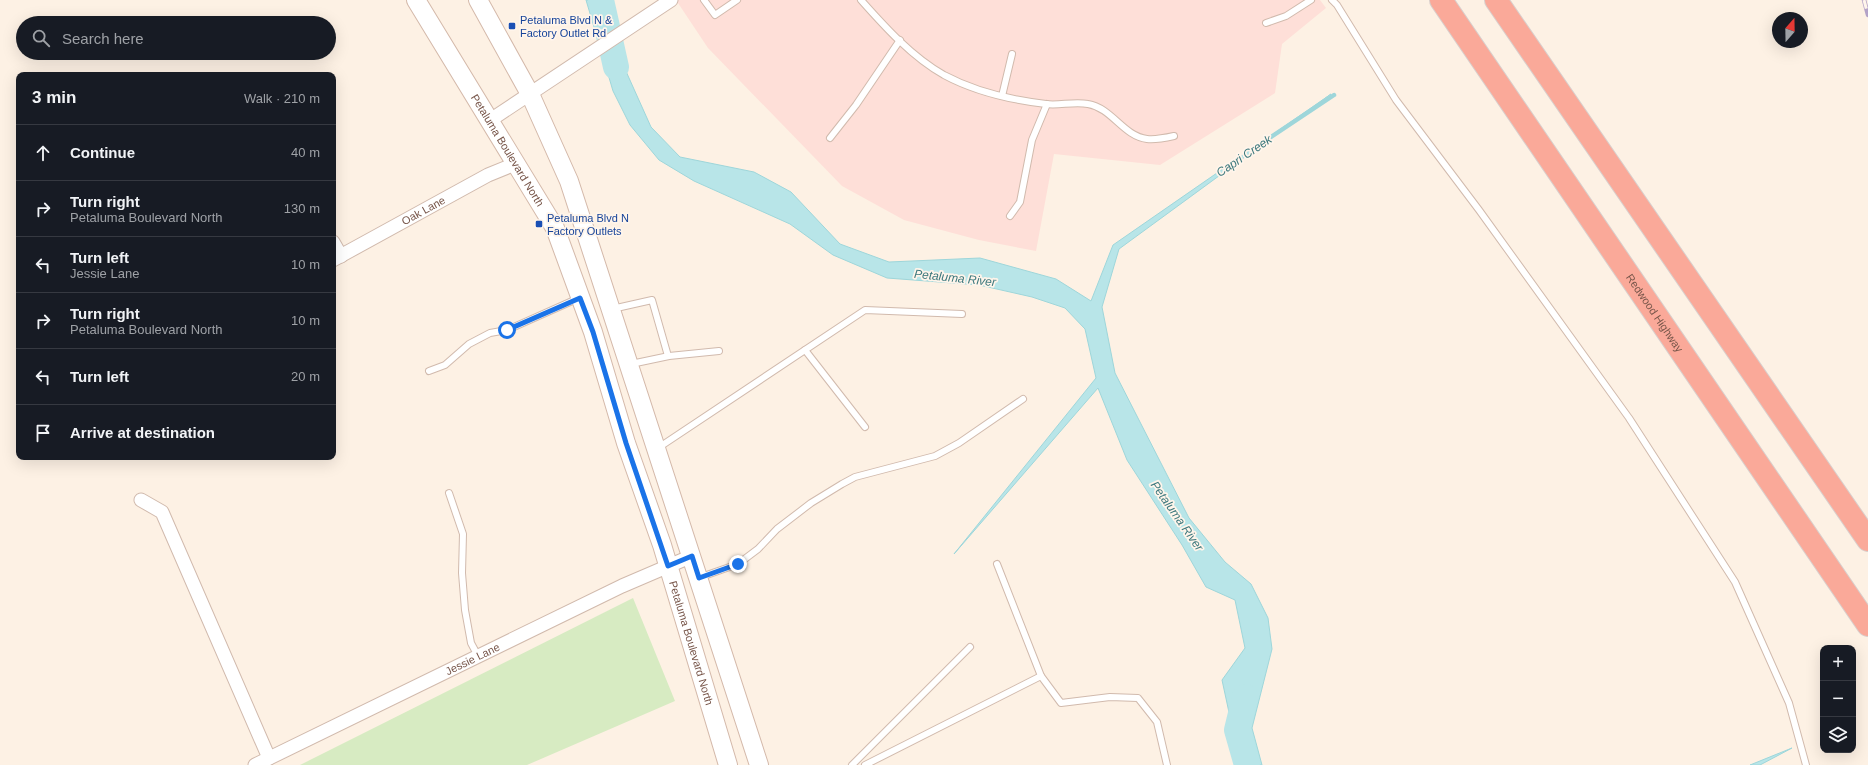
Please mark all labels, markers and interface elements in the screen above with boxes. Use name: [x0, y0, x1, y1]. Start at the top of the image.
north arrow: [1772, 12, 1808, 48]
place label: Petaluma Blvd N & Factory Outlet Rd: [520, 14, 613, 39]
search box: [16, 16, 336, 60]
marker: Petaluma Blvd N & Factory Outlet Rd: [507, 21, 517, 31]
icon: search: [30, 27, 52, 49]
text: Search here: [62, 30, 144, 47]
text: 3 min: [32, 88, 76, 107]
text: Walk · 210 m: [244, 91, 320, 106]
street label: Petaluma Boulevard North: [469, 92, 546, 209]
water label: Capri Creek: [1214, 132, 1275, 180]
icon: ahead: [32, 142, 54, 164]
text: Continue: [70, 144, 135, 161]
text: 40 m: [291, 145, 320, 160]
text: Turn right: [70, 193, 140, 210]
street label: Oak Lane: [399, 194, 447, 227]
icon: right: [32, 198, 54, 220]
text: 130 m: [284, 201, 320, 216]
text: Petaluma Boulevard North: [70, 210, 222, 225]
place label: Petaluma Blvd N Factory Outlets: [547, 212, 629, 237]
marker: Petaluma Blvd N Factory Outlets: [534, 219, 544, 229]
text: Turn left: [70, 249, 129, 266]
icon: left: [32, 254, 54, 276]
text: 10 m: [291, 257, 320, 272]
text: Jessie Lane: [70, 266, 139, 281]
water label: Petaluma River: [913, 267, 998, 289]
street label: Redwood Highway: [1624, 272, 1686, 355]
text: Turn right: [70, 305, 140, 322]
icon: right: [32, 310, 54, 332]
text: 10 m: [291, 313, 320, 328]
route start: [498, 321, 516, 339]
text: Petaluma Boulevard North: [70, 322, 222, 337]
icon: left: [32, 366, 54, 388]
text: Turn left: [70, 368, 129, 385]
text: 20 m: [291, 369, 320, 384]
icon: arrive: [32, 422, 54, 444]
text: Arrive at destination: [70, 424, 215, 441]
water label: Petaluma River: [1148, 478, 1207, 554]
route end: [729, 555, 747, 573]
street label: Petaluma Boulevard North: [667, 579, 716, 707]
street label: Jessie Lane: [443, 641, 502, 677]
map controls: [1820, 645, 1856, 753]
button: +: [1820, 645, 1856, 681]
button: −: [1820, 681, 1856, 717]
button: layers: [1820, 717, 1856, 753]

